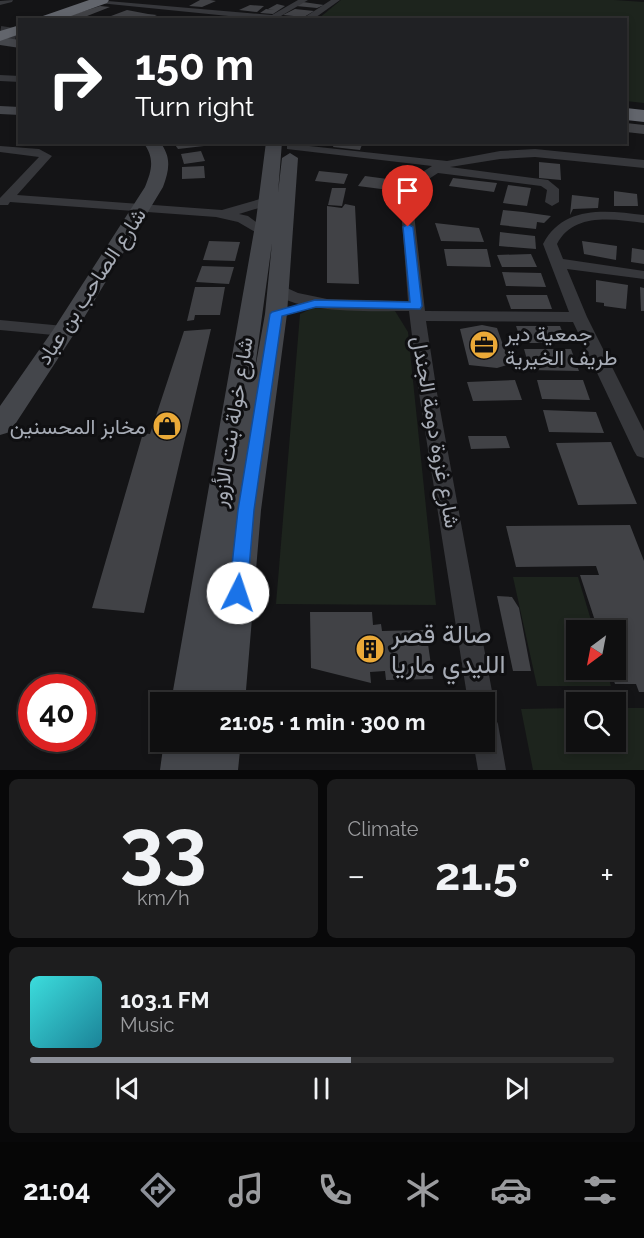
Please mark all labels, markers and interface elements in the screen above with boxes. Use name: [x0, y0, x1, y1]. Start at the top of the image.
text: 150 m: [135, 41, 254, 90]
icon: right: [36, 42, 114, 120]
text: Turn right: [135, 91, 254, 122]
pin: [382, 165, 433, 227]
icon: arrive: [391, 174, 424, 207]
street label: شارع الصاحب بن عباد: [31, 203, 153, 370]
place label: جمعية دير طريف الخيرية: [504, 321, 617, 371]
office icon: جمعية دير طريف الخيرية: [468, 329, 500, 361]
street label: شارع غزوة دومة الجندل: [405, 334, 465, 530]
street label: شارع خولة بنت الأزور: [206, 335, 260, 510]
shop icon: مخابز المحسنين: [151, 410, 183, 442]
place label: مخابز المحسنين: [10, 414, 146, 440]
position arrow: [206, 561, 270, 625]
place label: صالة قصر الليدي ماريا: [390, 619, 506, 685]
north arrow: [566, 620, 626, 680]
map controls: [566, 620, 626, 752]
building icon: صالة قصر الليدي ماريا: [354, 633, 386, 665]
speed limit sign: 40: [18, 674, 96, 752]
button: search: [566, 692, 626, 752]
text: 21:05 · 1 min · 300 m: [219, 709, 426, 735]
text: 33: [120, 801, 207, 892]
text: Climate: [348, 817, 419, 841]
text: 21.5°: [435, 848, 531, 901]
text: −: [348, 856, 365, 895]
text: +: [600, 856, 614, 895]
text: km/h: [137, 886, 190, 910]
text: 103.1 FM: [120, 987, 209, 1013]
text: Music: [120, 1013, 174, 1037]
icon: previous: [111, 1072, 144, 1105]
icon: pause: [305, 1072, 338, 1105]
icon: next: [500, 1072, 533, 1105]
icon: directions: [137, 1169, 179, 1211]
icon: music: [225, 1169, 267, 1211]
icon: phone: [314, 1169, 356, 1211]
icon: climate: [402, 1169, 444, 1211]
icon: car: [490, 1169, 532, 1211]
icon: filters: [579, 1169, 621, 1211]
text: 21:04: [23, 1175, 90, 1206]

